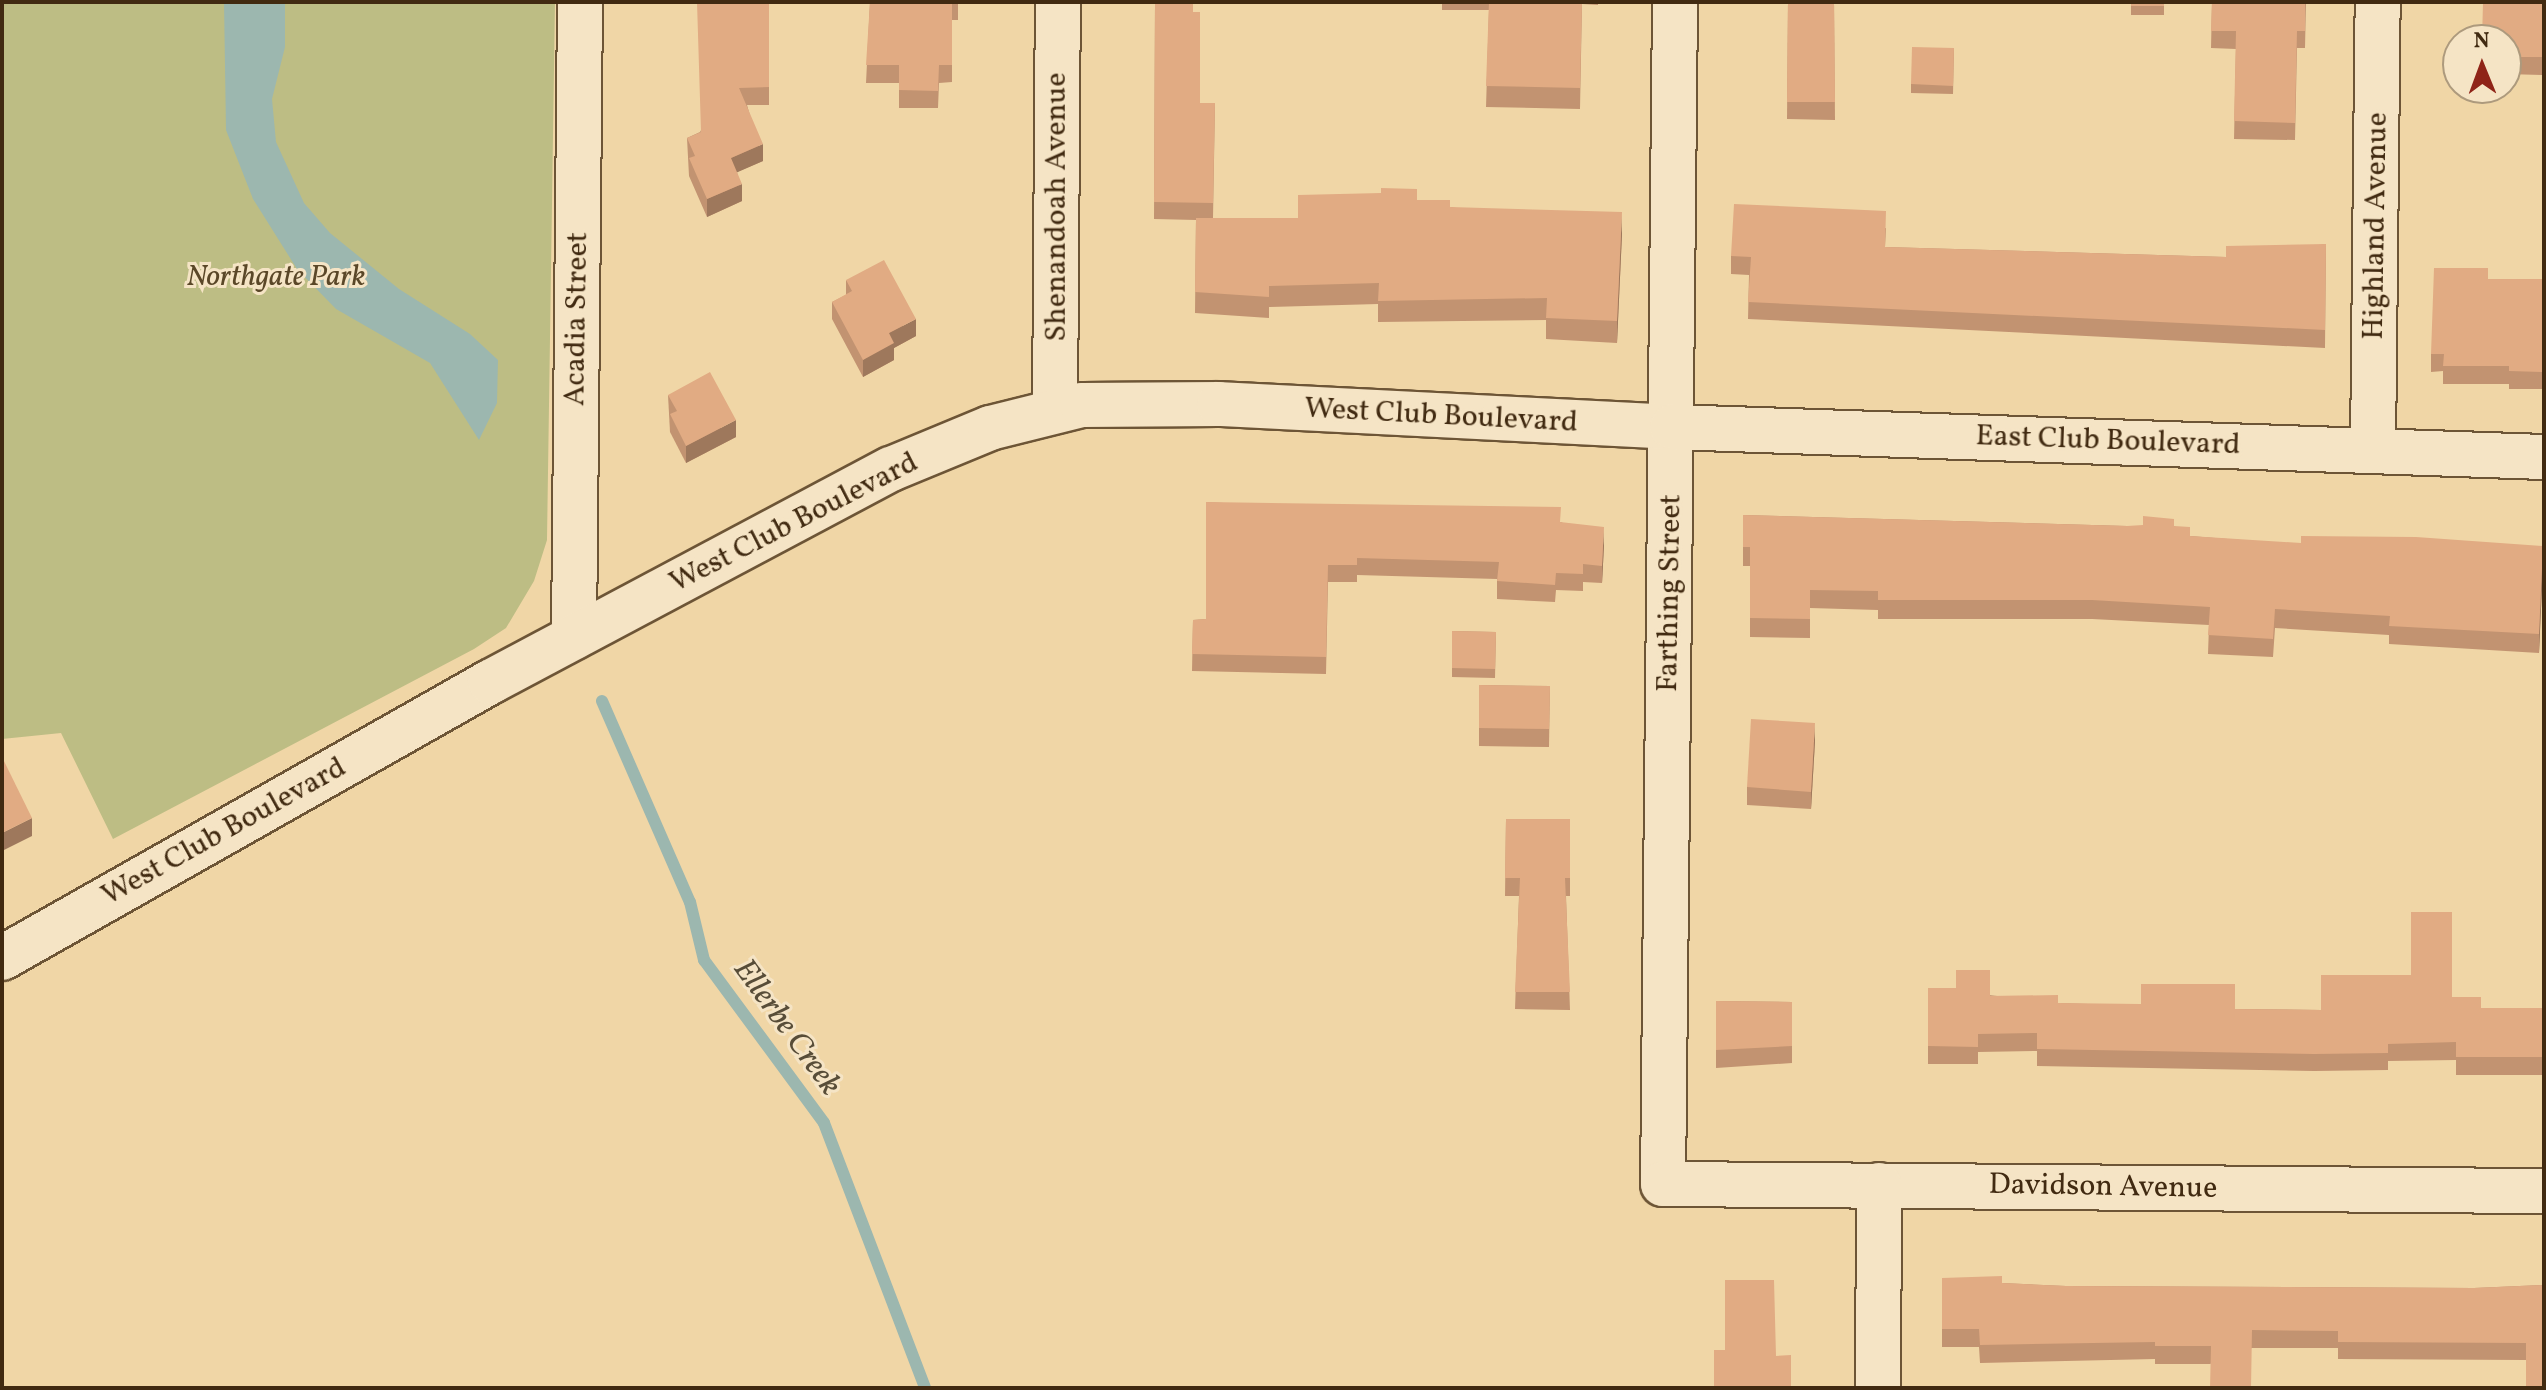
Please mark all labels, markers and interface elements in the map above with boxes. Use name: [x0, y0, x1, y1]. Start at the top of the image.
north arrow: [2442, 24, 2522, 104]
text: N: [2473, 26, 2490, 57]
street label: Shenandoah Avenue: [1039, 72, 1075, 342]
street label: Highland Avenue: [2356, 112, 2396, 340]
street label: Acadia Street: [557, 232, 597, 406]
park label: Northgate Park: [187, 259, 365, 295]
street label: West Club Boulevard: [1303, 391, 1579, 441]
street label: East Club Boulevard: [1975, 418, 2241, 464]
street label: West Club Boulevard: [664, 445, 924, 601]
street label: Farthing Street: [1650, 494, 1690, 692]
street label: West Club Boulevard: [95, 750, 353, 914]
water label: Ellerbe Creek: [724, 952, 848, 1104]
street label: Davidson Avenue: [1988, 1167, 2218, 1207]

